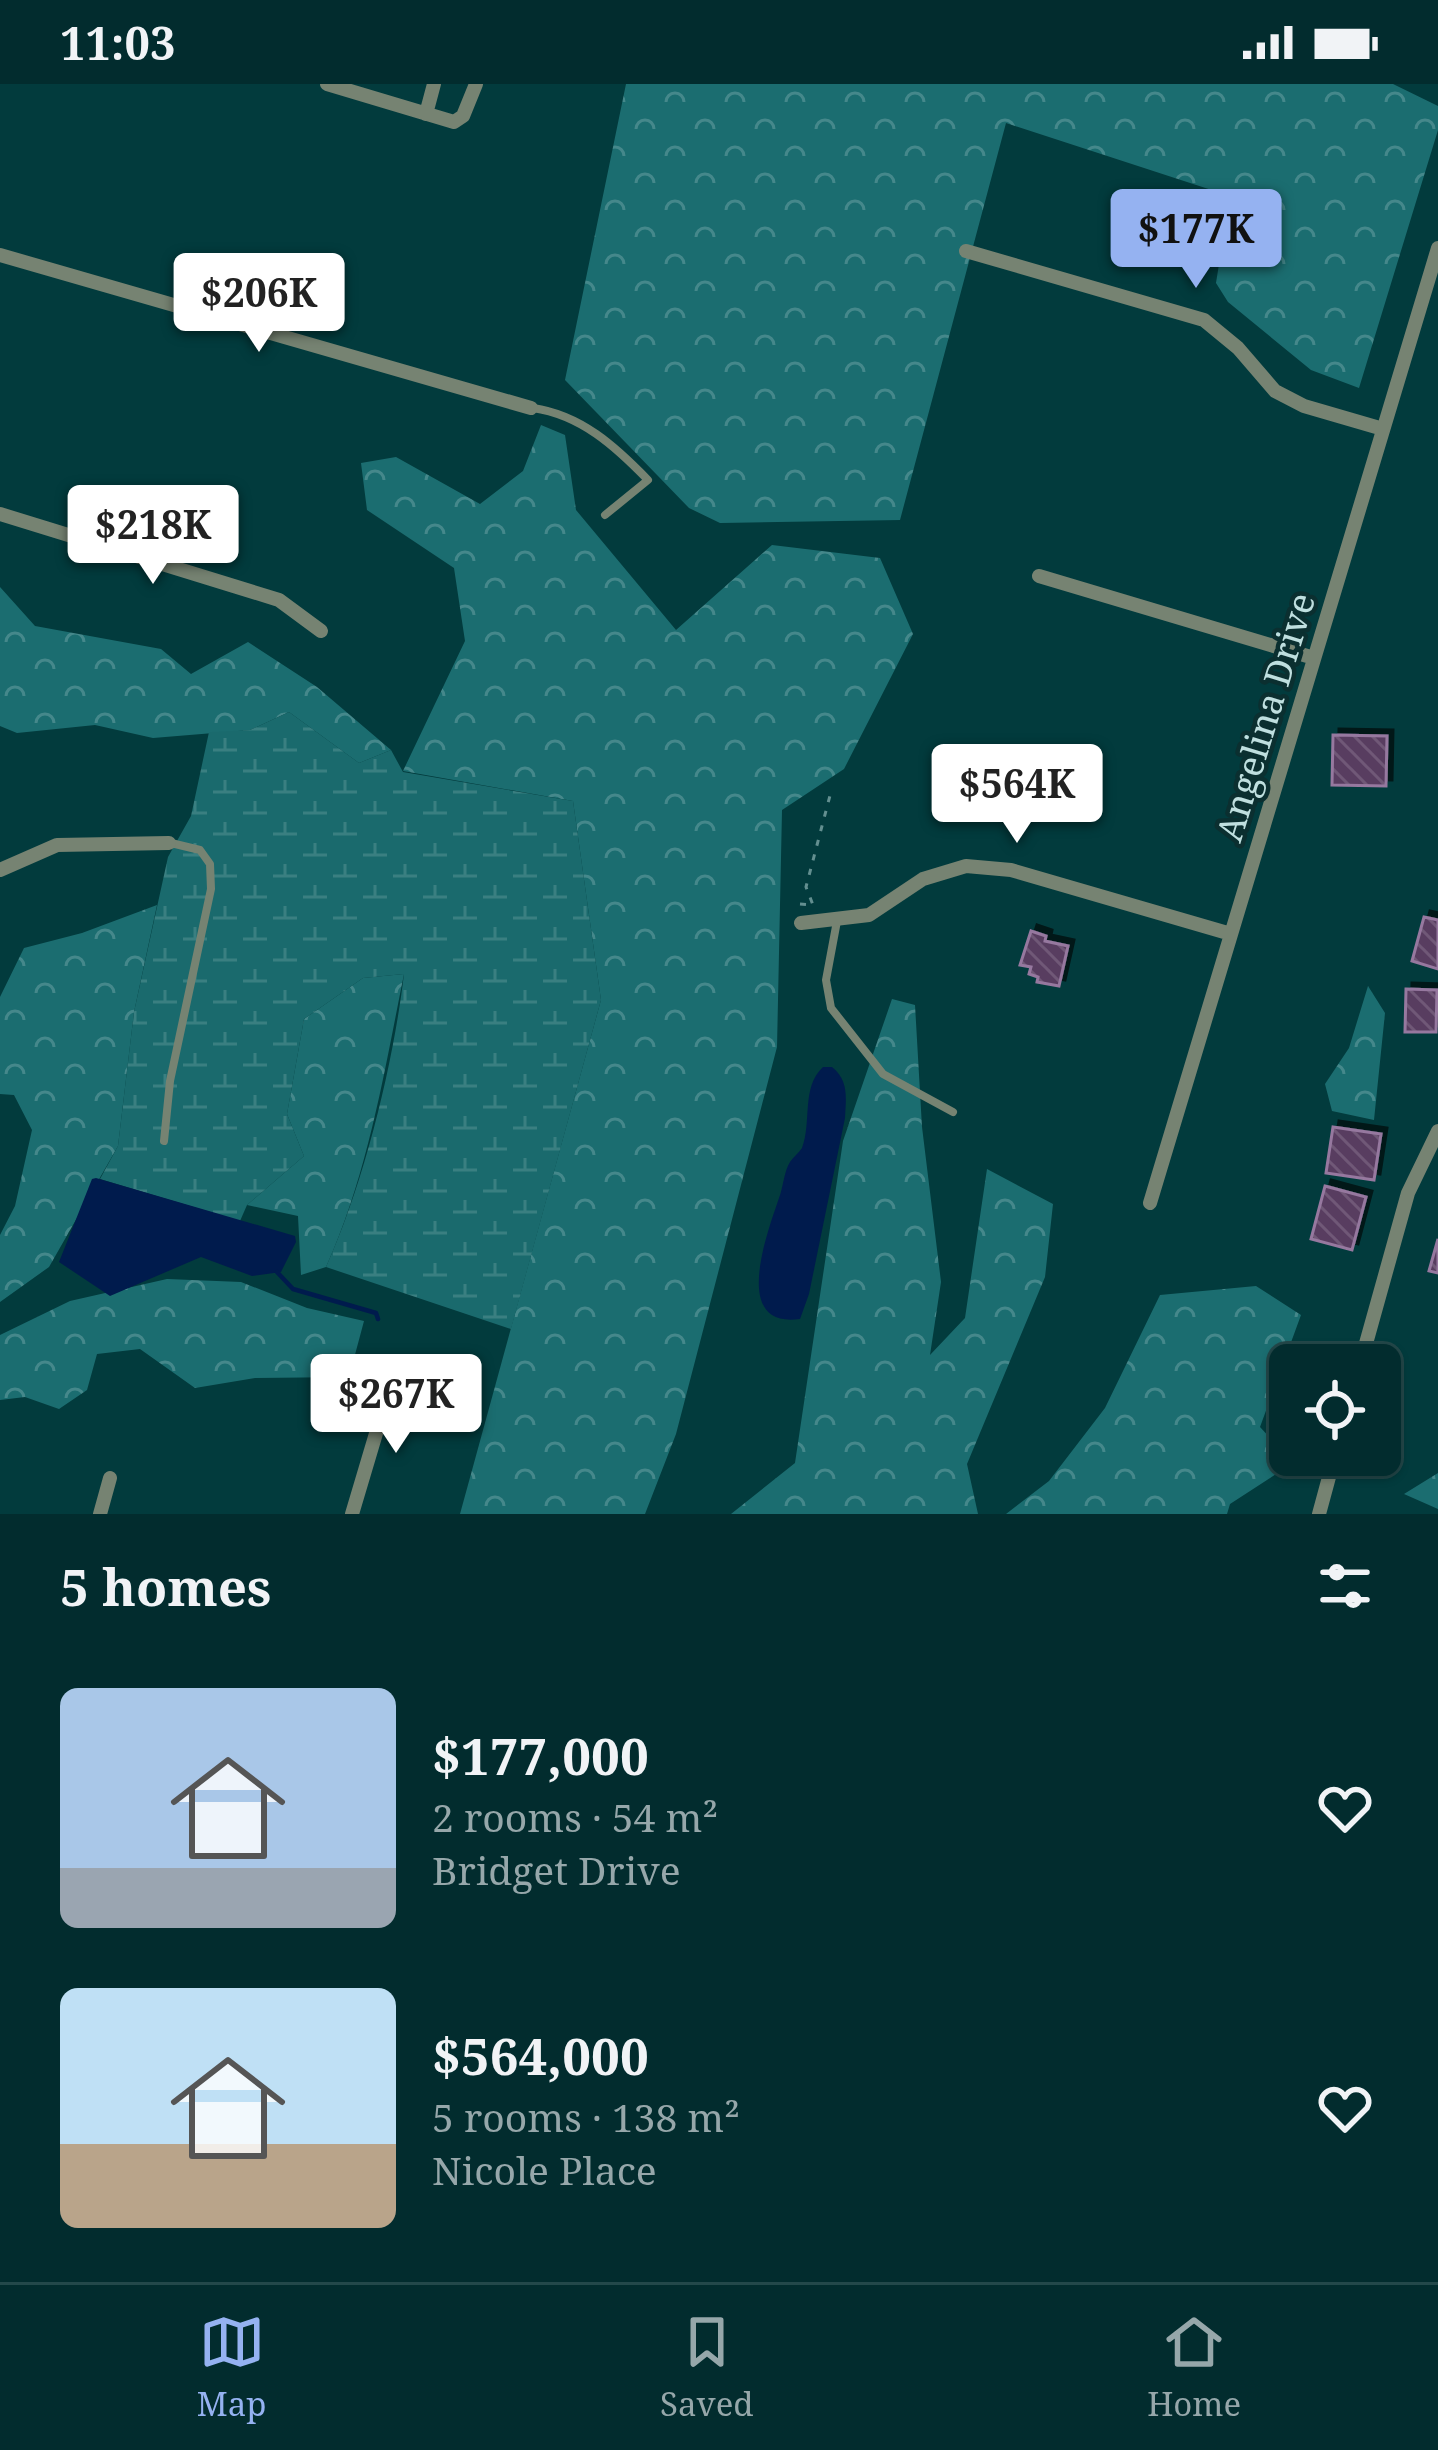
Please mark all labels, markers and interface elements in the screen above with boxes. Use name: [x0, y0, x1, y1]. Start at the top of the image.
text: 11:03: [60, 12, 175, 73]
pin: $177K: [1112, 189, 1280, 291]
text: $177K: [1138, 201, 1254, 254]
pin: $206K: [175, 253, 343, 355]
text: $206K: [201, 265, 317, 318]
pin: $218K: [69, 485, 237, 587]
text: $218K: [95, 497, 211, 550]
street label: Angelina Drive: [1204, 587, 1326, 847]
pin: $564K: [933, 744, 1101, 846]
text: $564K: [959, 756, 1075, 809]
map controls: [1269, 1344, 1401, 1476]
button: locate: [1269, 1344, 1401, 1476]
pin: $267K: [312, 1354, 480, 1456]
text: $267K: [338, 1366, 454, 1419]
text: 5 homes: [60, 1551, 271, 1621]
icon: filters: [1312, 1553, 1378, 1619]
text: $177,000: [432, 1720, 649, 1790]
icon: home: [156, 1736, 300, 1880]
icon: heart: [1312, 1775, 1378, 1841]
text: 2 rooms · 54 m²: [432, 1790, 718, 1843]
text: Bridget Drive: [432, 1843, 681, 1896]
text: $564,000: [432, 2020, 649, 2090]
icon: home: [156, 2036, 300, 2180]
icon: heart: [1312, 2075, 1378, 2141]
text: 5 rooms · 138 m²: [432, 2090, 740, 2143]
text: Nicole Place: [432, 2143, 657, 2196]
tab: Map: [197, 2309, 267, 2426]
tab: Saved: [660, 2309, 754, 2426]
tab: Home: [1147, 2309, 1241, 2426]

